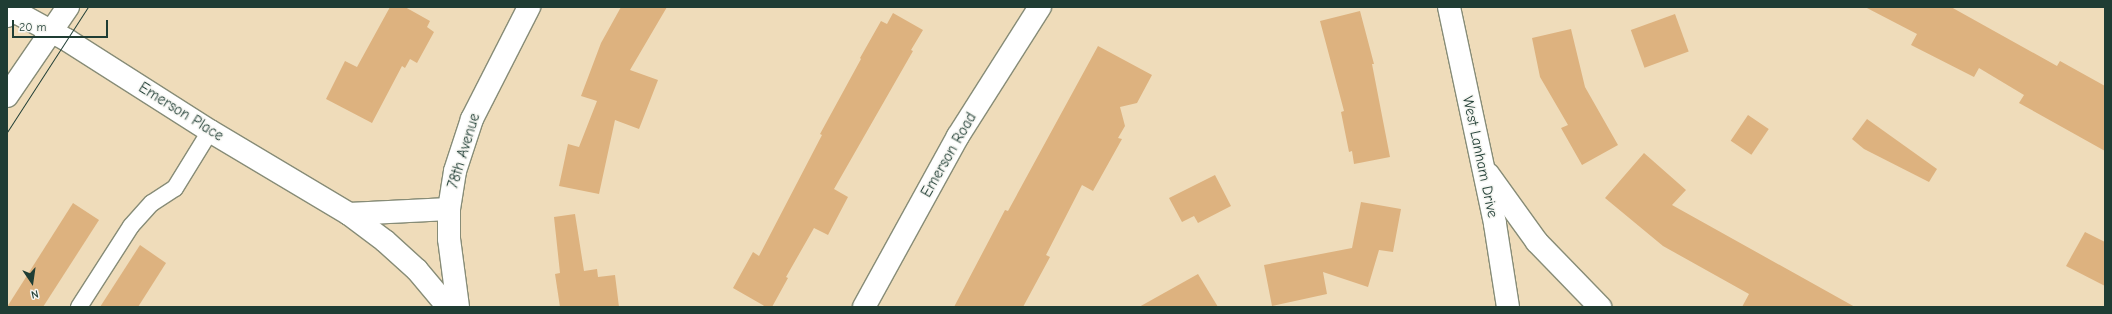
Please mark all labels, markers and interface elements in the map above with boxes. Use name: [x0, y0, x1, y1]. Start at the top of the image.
scale bar: [14, 12, 110, 38]
text: 20 m: [19, 20, 47, 34]
street label: Emerson Place: [135, 79, 227, 145]
street label: West Lanham Drive: [1458, 95, 1502, 219]
street label: Emerson Road: [918, 109, 980, 201]
street label: 78th Avenue: [444, 111, 484, 191]
north arrow: [12, 262, 52, 302]
text: N: [30, 287, 40, 301]

